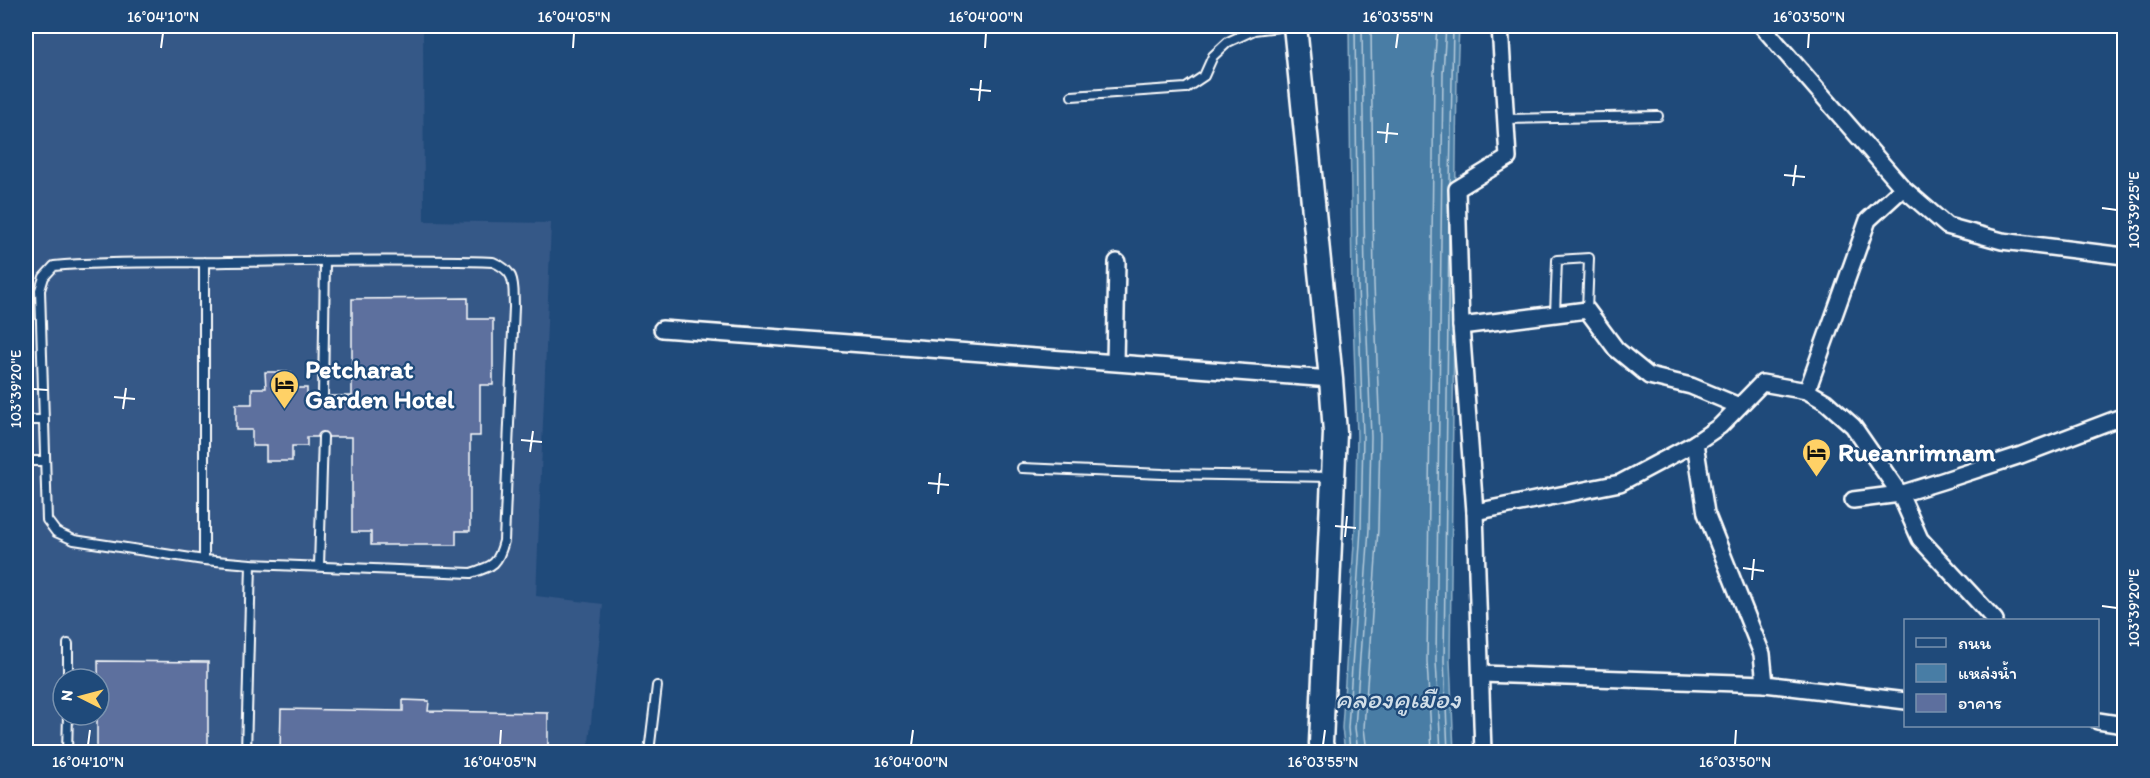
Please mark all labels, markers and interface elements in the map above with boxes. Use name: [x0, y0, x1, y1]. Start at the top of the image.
text: 16°04'10"N: [127, 8, 199, 26]
text: 16°04'05"N: [537, 8, 611, 26]
text: 16°04'00"N: [949, 8, 1023, 26]
text: 16°03'55"N: [1363, 8, 1433, 26]
text: 16°03'50"N: [1773, 8, 1845, 26]
text: 103°39'25"E: [2125, 171, 2143, 249]
text: 103°39'20"E: [7, 350, 25, 428]
place label: Petcharat Garden Hotel: [305, 353, 455, 415]
hotel icon: Petcharat Garden Hotel: [268, 368, 300, 410]
hotel icon: Rueanrimnam: [1801, 436, 1833, 478]
place label: Rueanrimnam: [1838, 436, 1996, 468]
text: 103°39'20"E: [2125, 569, 2143, 647]
legend: [1904, 619, 2099, 727]
text: ถนน: [1958, 632, 1992, 654]
text: แหล่งน้ำ: [1958, 661, 2017, 684]
north arrow: [51, 667, 111, 727]
water label: คลองคูเมือง: [1335, 682, 1462, 717]
text: N: [57, 689, 77, 702]
text: อาคาร: [1958, 692, 2002, 714]
text: 16°04'10"N: [52, 753, 124, 771]
text: 16°04'05"N: [463, 753, 537, 771]
text: 16°04'00"N: [874, 753, 948, 771]
text: 16°03'55"N: [1288, 753, 1358, 771]
text: 16°03'50"N: [1699, 753, 1771, 771]

